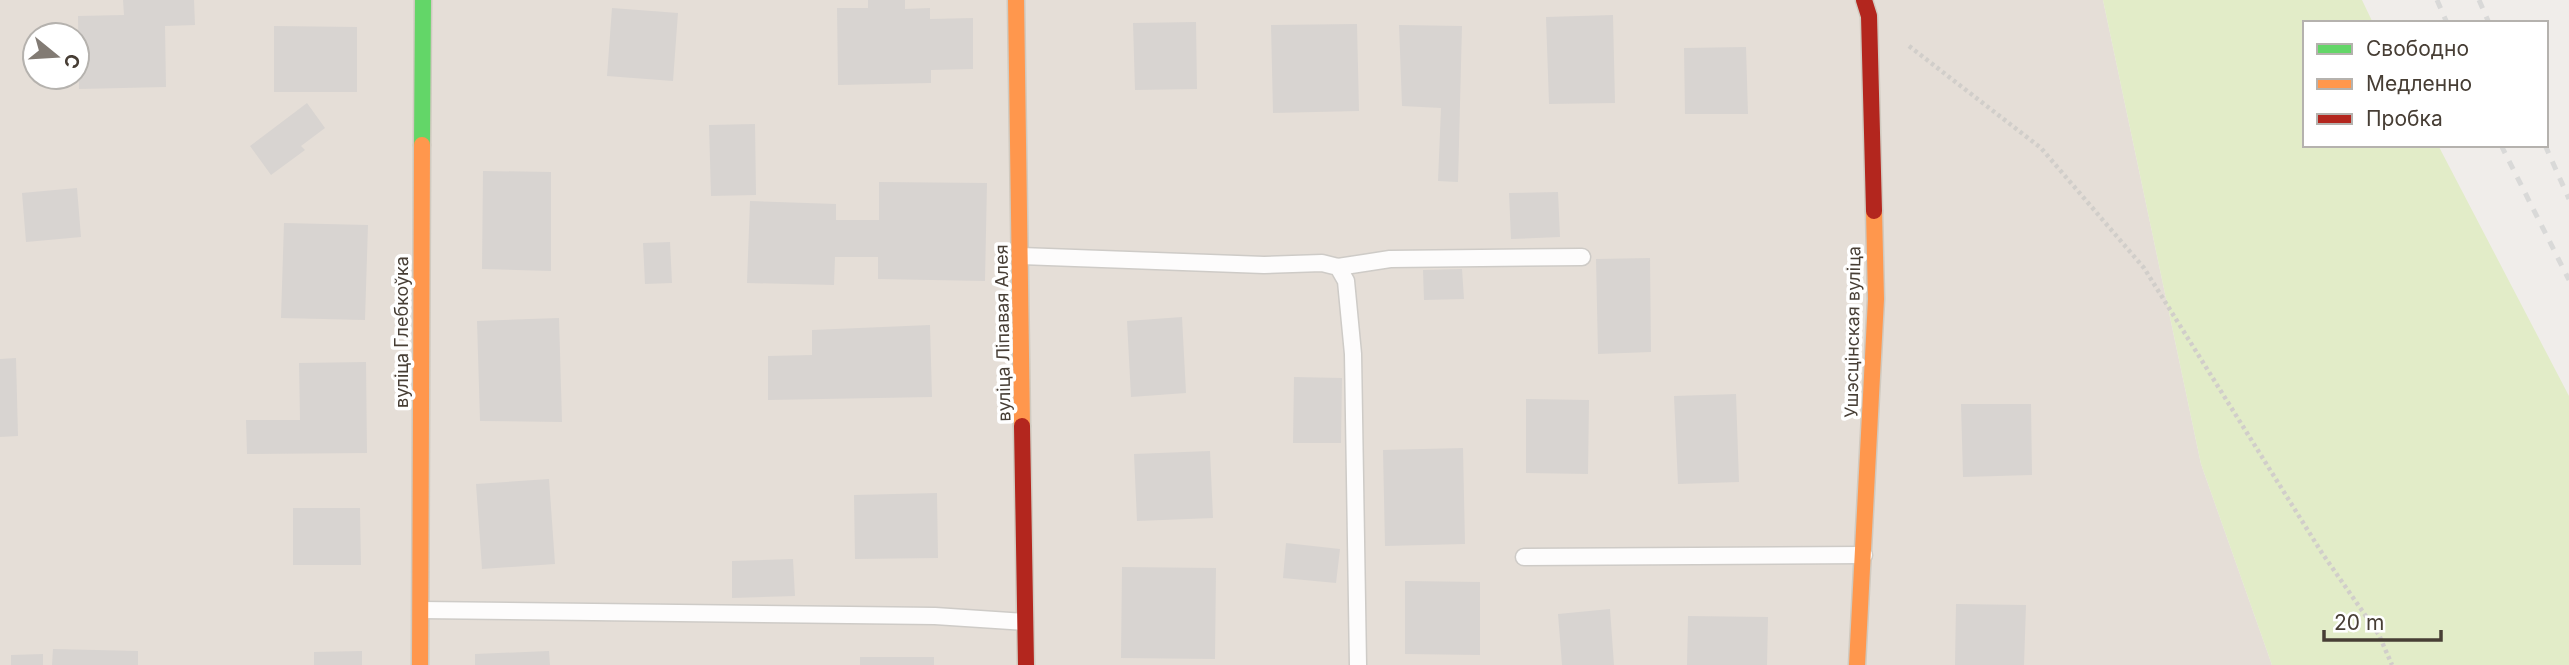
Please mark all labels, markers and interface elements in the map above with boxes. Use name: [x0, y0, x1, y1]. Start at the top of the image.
north arrow: [21, 21, 91, 91]
legend: [2303, 21, 2548, 147]
text: Свободно: [2366, 36, 2469, 61]
text: С: [59, 51, 85, 71]
text: Медленно: [2366, 71, 2472, 96]
text: Пробка: [2366, 106, 2443, 131]
street label: вуліца Ліпавая Алея: [990, 244, 1015, 422]
street label: Ушэсцінская вуліца: [1841, 246, 1864, 418]
street label: вуліца Глебкоўка: [391, 256, 412, 408]
scale bar: [2324, 598, 2441, 642]
text: 20 m: [2334, 610, 2384, 635]

